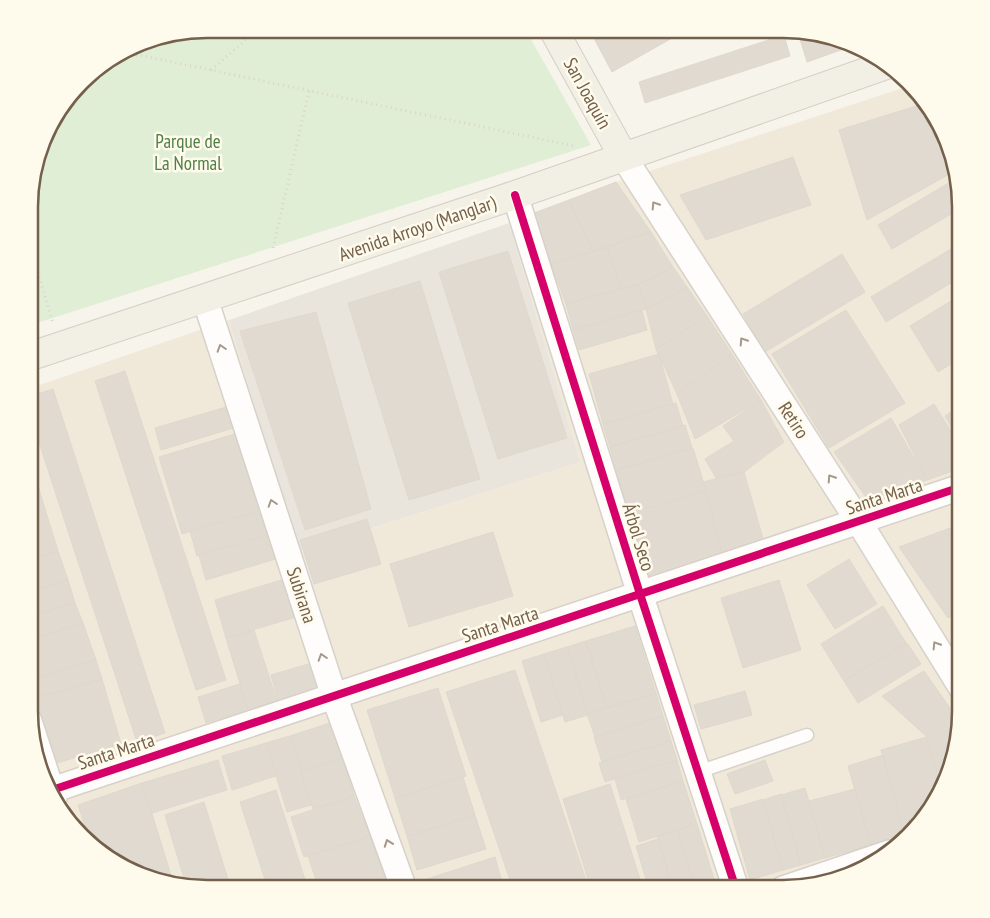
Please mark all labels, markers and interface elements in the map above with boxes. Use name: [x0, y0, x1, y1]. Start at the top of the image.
street label: San Joaquín: [559, 53, 617, 133]
park label: Parque de La Normal: [154, 129, 222, 175]
street label: Avenida Arroyo (Manglar): [335, 190, 499, 266]
one-way arrow: [651, 201, 661, 210]
one-way arrow: [739, 338, 749, 347]
one-way arrow: [217, 344, 227, 353]
street label: Retiro: [773, 397, 815, 443]
street label: Santa Marta: [843, 472, 925, 520]
one-way arrow: [827, 474, 837, 483]
one-way arrow: [267, 499, 277, 507]
street label: Árbol Seco: [617, 500, 661, 574]
street label: Subirana: [282, 564, 322, 626]
street label: Santa Marta: [459, 600, 541, 648]
one-way arrow: [932, 642, 942, 651]
one-way arrow: [318, 653, 328, 662]
street label: Santa Marta: [75, 727, 157, 775]
one-way arrow: [384, 840, 394, 848]

